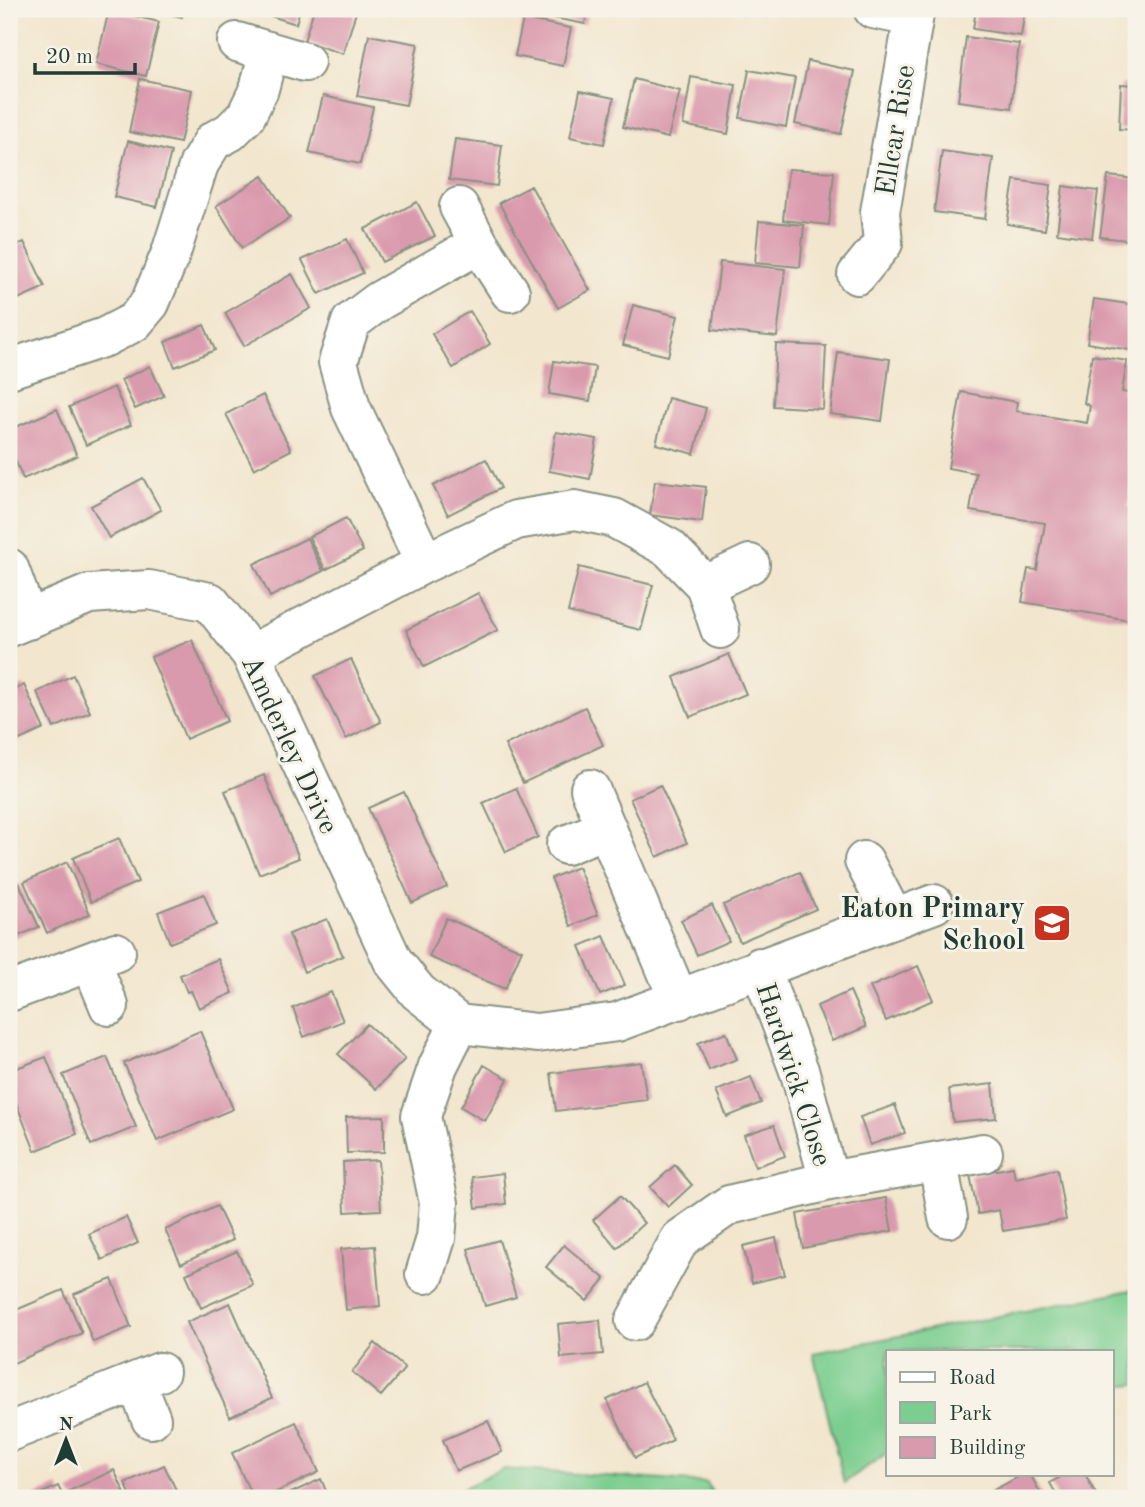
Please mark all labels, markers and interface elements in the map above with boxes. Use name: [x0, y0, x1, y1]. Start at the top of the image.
scale bar: [35, 32, 135, 76]
text: 20 m: [46, 47, 93, 68]
street label: Ellcar Rise: [873, 63, 921, 198]
street label: Amderley Drive: [235, 652, 342, 839]
place label: Eaton Primary School: [840, 896, 1025, 956]
school or university icon: Eaton Primary School: [1031, 902, 1073, 944]
street label: Hardwick Close: [749, 980, 835, 1170]
legend: [886, 1350, 1114, 1476]
text: Road: [949, 1368, 996, 1389]
text: Park: [949, 1404, 992, 1425]
north arrow: [32, 1406, 102, 1476]
text: N: [59, 1416, 74, 1435]
text: Building: [949, 1438, 1026, 1459]

